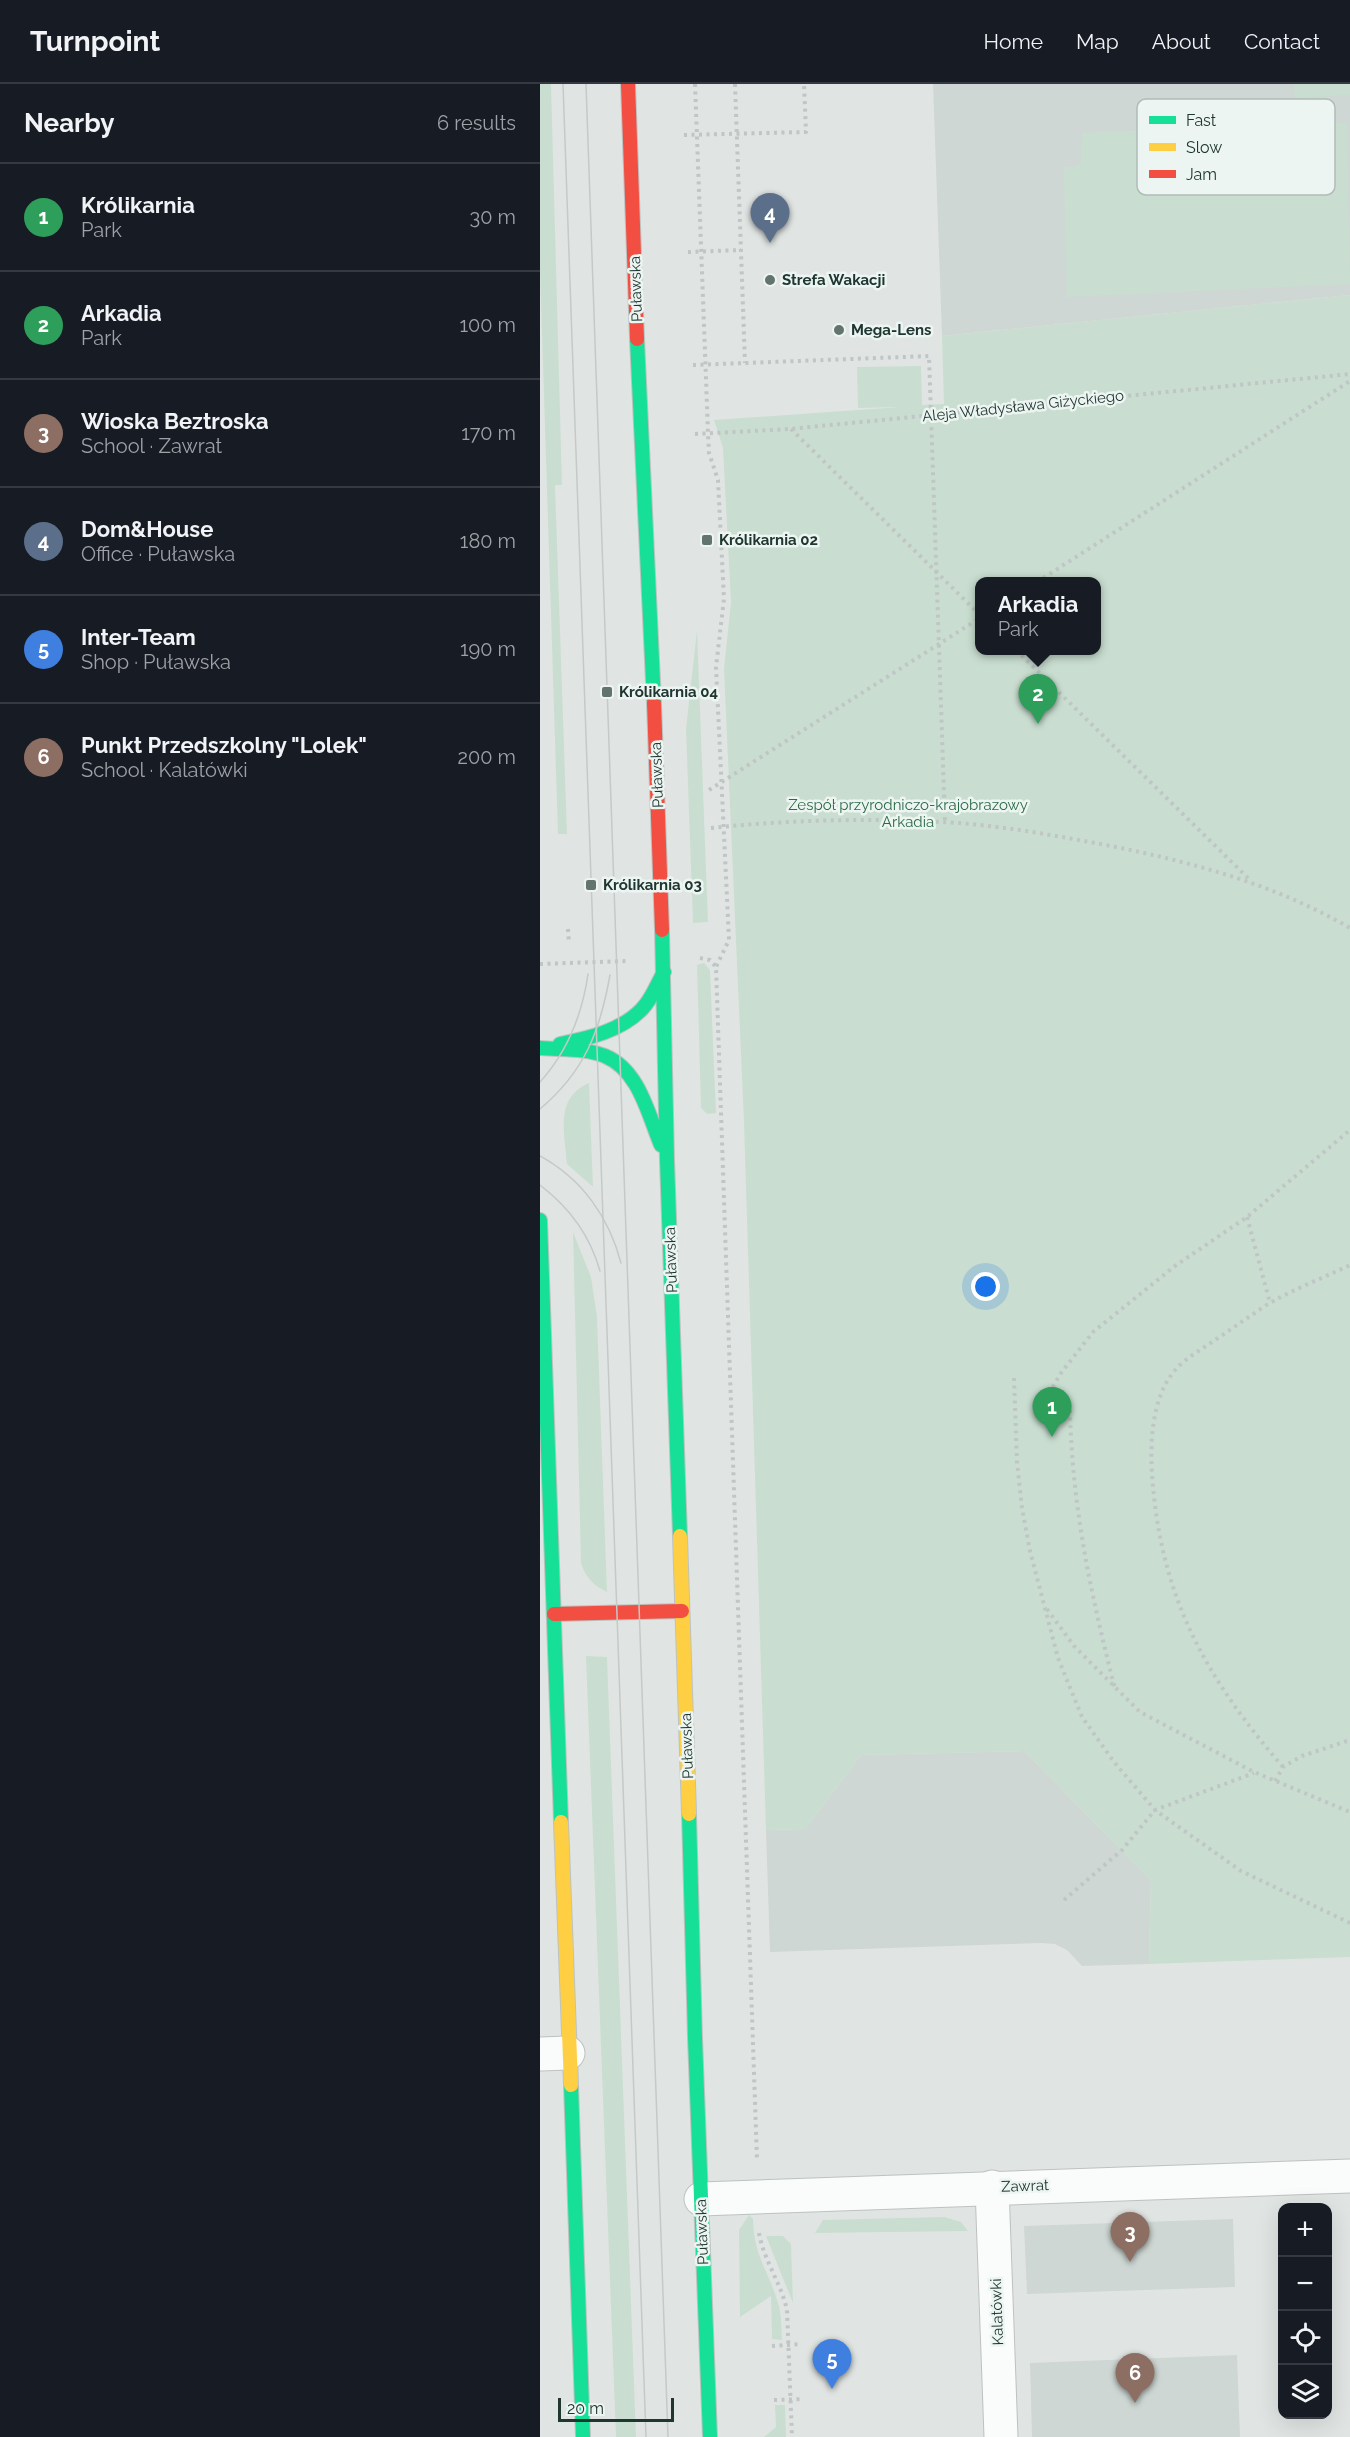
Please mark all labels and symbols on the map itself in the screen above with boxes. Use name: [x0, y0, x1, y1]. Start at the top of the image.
legend: [1137, 99, 1335, 195]
text: Fast: [1186, 111, 1217, 130]
text: Slow: [1186, 138, 1222, 157]
text: Jam: [1186, 165, 1217, 184]
pin: 4: [750, 194, 790, 243]
street label: Puławska: [626, 256, 646, 322]
place label: Strefa Wakacji: [782, 271, 885, 289]
marker: Strefa Wakacji: [763, 273, 777, 287]
place label: Mega-Lens: [851, 321, 931, 339]
marker: Mega-Lens: [832, 323, 846, 337]
street label: Aleja Władysława Giżyckiego: [921, 386, 1125, 426]
place label: Królikarnia 02: [719, 531, 818, 549]
marker: Królikarnia 02: [700, 533, 714, 547]
pin: 2: [1018, 674, 1058, 724]
place label: Królikarnia 04: [619, 683, 718, 701]
marker: Królikarnia 04: [600, 685, 614, 699]
street label: Puławska: [647, 742, 667, 808]
park label: Zespół przyrodniczo-krajobrazowy Arkadia: [788, 796, 1028, 831]
place label: Królikarnia 03: [603, 876, 702, 894]
marker: Królikarnia 03: [584, 878, 598, 892]
street label: Puławska: [661, 1227, 681, 1293]
your location: [971, 1272, 1000, 1301]
pin: 1: [1032, 1388, 1072, 1437]
street label: Puławska: [677, 1713, 697, 1779]
street label: Zawrat: [1001, 2176, 1049, 2196]
street label: Puławska: [692, 2199, 712, 2265]
pin: 3: [1110, 2212, 1150, 2262]
street label: Kalatówki: [987, 2278, 1007, 2346]
pin: 5: [812, 2340, 852, 2389]
pin: 6: [1116, 2354, 1154, 2403]
scale bar: [558, 2395, 674, 2422]

